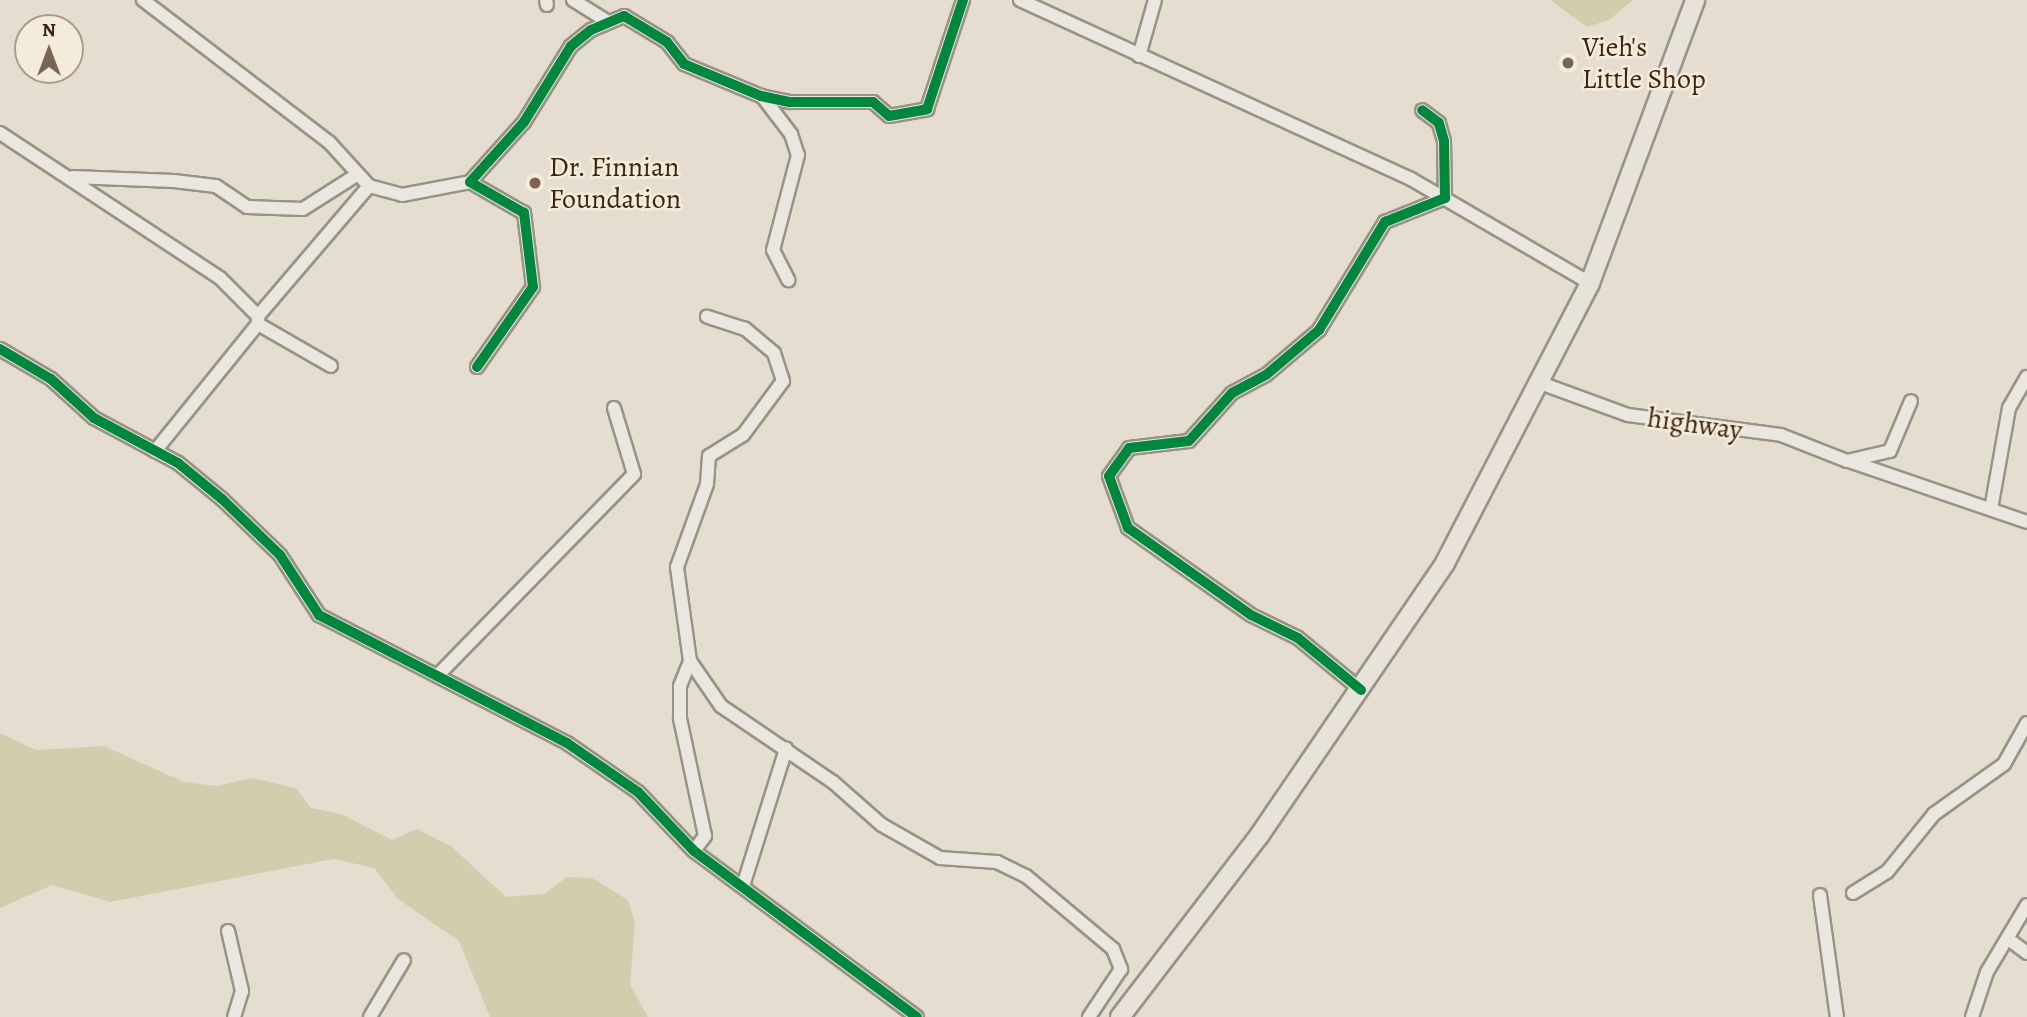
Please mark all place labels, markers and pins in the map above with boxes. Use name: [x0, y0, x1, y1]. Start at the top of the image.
place label: Vieh's Little Shop: [1582, 30, 1706, 96]
marker: Vieh's Little Shop: [1560, 55, 1576, 71]
place label: Dr. Finnian Foundation: [549, 150, 681, 216]
marker: Dr. Finnian Foundation: [527, 175, 543, 191]

